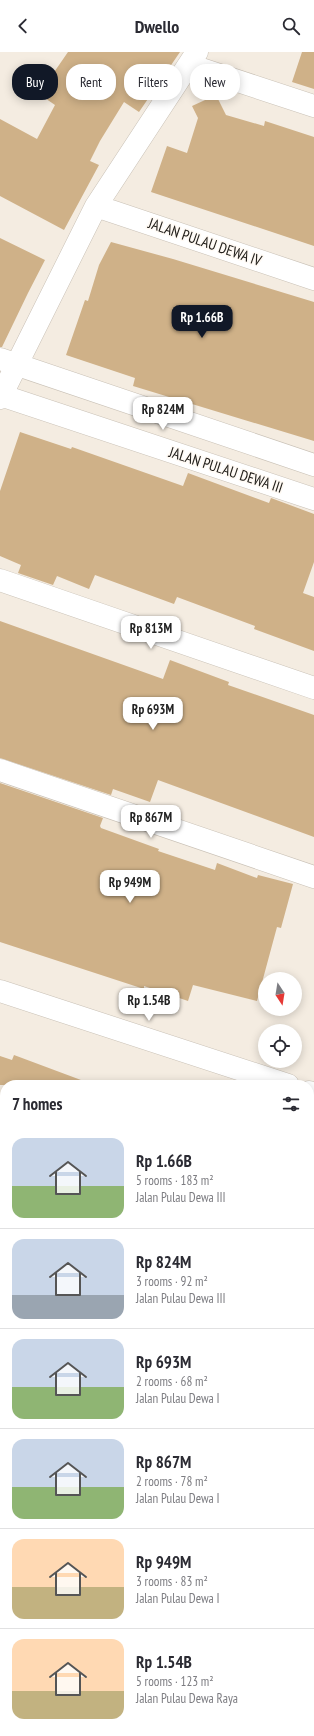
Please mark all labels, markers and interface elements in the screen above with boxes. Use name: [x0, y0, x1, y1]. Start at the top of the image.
icon: back: [12, 15, 34, 37]
text: Dwello: [135, 15, 179, 38]
icon: search: [280, 15, 302, 37]
chip: Buy: [12, 64, 58, 100]
chip: Rent: [66, 64, 116, 100]
chip: Filters: [124, 64, 182, 100]
chip: New: [190, 64, 240, 100]
street label: JALAN PULAU DEWA IV: [145, 213, 264, 270]
pin: Rp 1.66B: [161, 305, 243, 339]
text: Rp 1.66B: [181, 309, 223, 326]
pin: Rp 824M: [126, 397, 200, 431]
text: Rp 824M: [142, 401, 184, 418]
street label: JALAN PULAU DEWA III: [166, 442, 286, 497]
pin: Rp 813M: [114, 616, 188, 650]
text: Rp 813M: [130, 620, 172, 637]
pin: Rp 693M: [116, 697, 190, 731]
text: Rp 693M: [132, 701, 174, 718]
pin: Rp 867M: [114, 805, 188, 839]
text: Rp 867M: [130, 809, 172, 826]
pin: Rp 949M: [93, 870, 167, 904]
text: Rp 949M: [109, 874, 151, 891]
north arrow: [258, 972, 302, 1016]
map controls: [258, 972, 302, 1068]
pin: Rp 1.54B: [108, 988, 190, 1022]
text: Rp 1.54B: [128, 992, 170, 1009]
button: locate: [258, 1024, 302, 1068]
text: 7 homes: [12, 1093, 63, 1115]
icon: filters: [280, 1093, 302, 1115]
text: Rp 1.66B: [136, 1150, 192, 1172]
icon: home: [44, 1154, 92, 1202]
text: 5 rooms · 183 m²: [136, 1172, 214, 1189]
text: Jalan Pulau Dewa III: [136, 1189, 226, 1206]
text: Rp 824M: [136, 1251, 191, 1273]
icon: home: [44, 1255, 92, 1303]
text: 3 rooms · 92 m²: [136, 1273, 208, 1290]
text: Jalan Pulau Dewa III: [136, 1290, 226, 1307]
text: Rp 693M: [136, 1351, 191, 1373]
icon: home: [44, 1355, 92, 1403]
text: 2 rooms · 68 m²: [136, 1373, 208, 1390]
text: Jalan Pulau Dewa I: [136, 1390, 220, 1407]
text: Rp 867M: [136, 1451, 191, 1473]
icon: home: [44, 1455, 92, 1503]
text: 2 rooms · 78 m²: [136, 1473, 208, 1490]
text: Jalan Pulau Dewa I: [136, 1490, 220, 1507]
text: Rp 949M: [136, 1551, 191, 1573]
icon: home: [44, 1555, 92, 1603]
text: 3 rooms · 83 m²: [136, 1573, 208, 1590]
text: Jalan Pulau Dewa I: [136, 1590, 220, 1607]
text: Rp 1.54B: [136, 1651, 192, 1673]
icon: home: [44, 1655, 92, 1703]
text: 5 rooms · 123 m²: [136, 1673, 214, 1690]
text: Jalan Pulau Dewa Raya: [136, 1690, 238, 1707]

